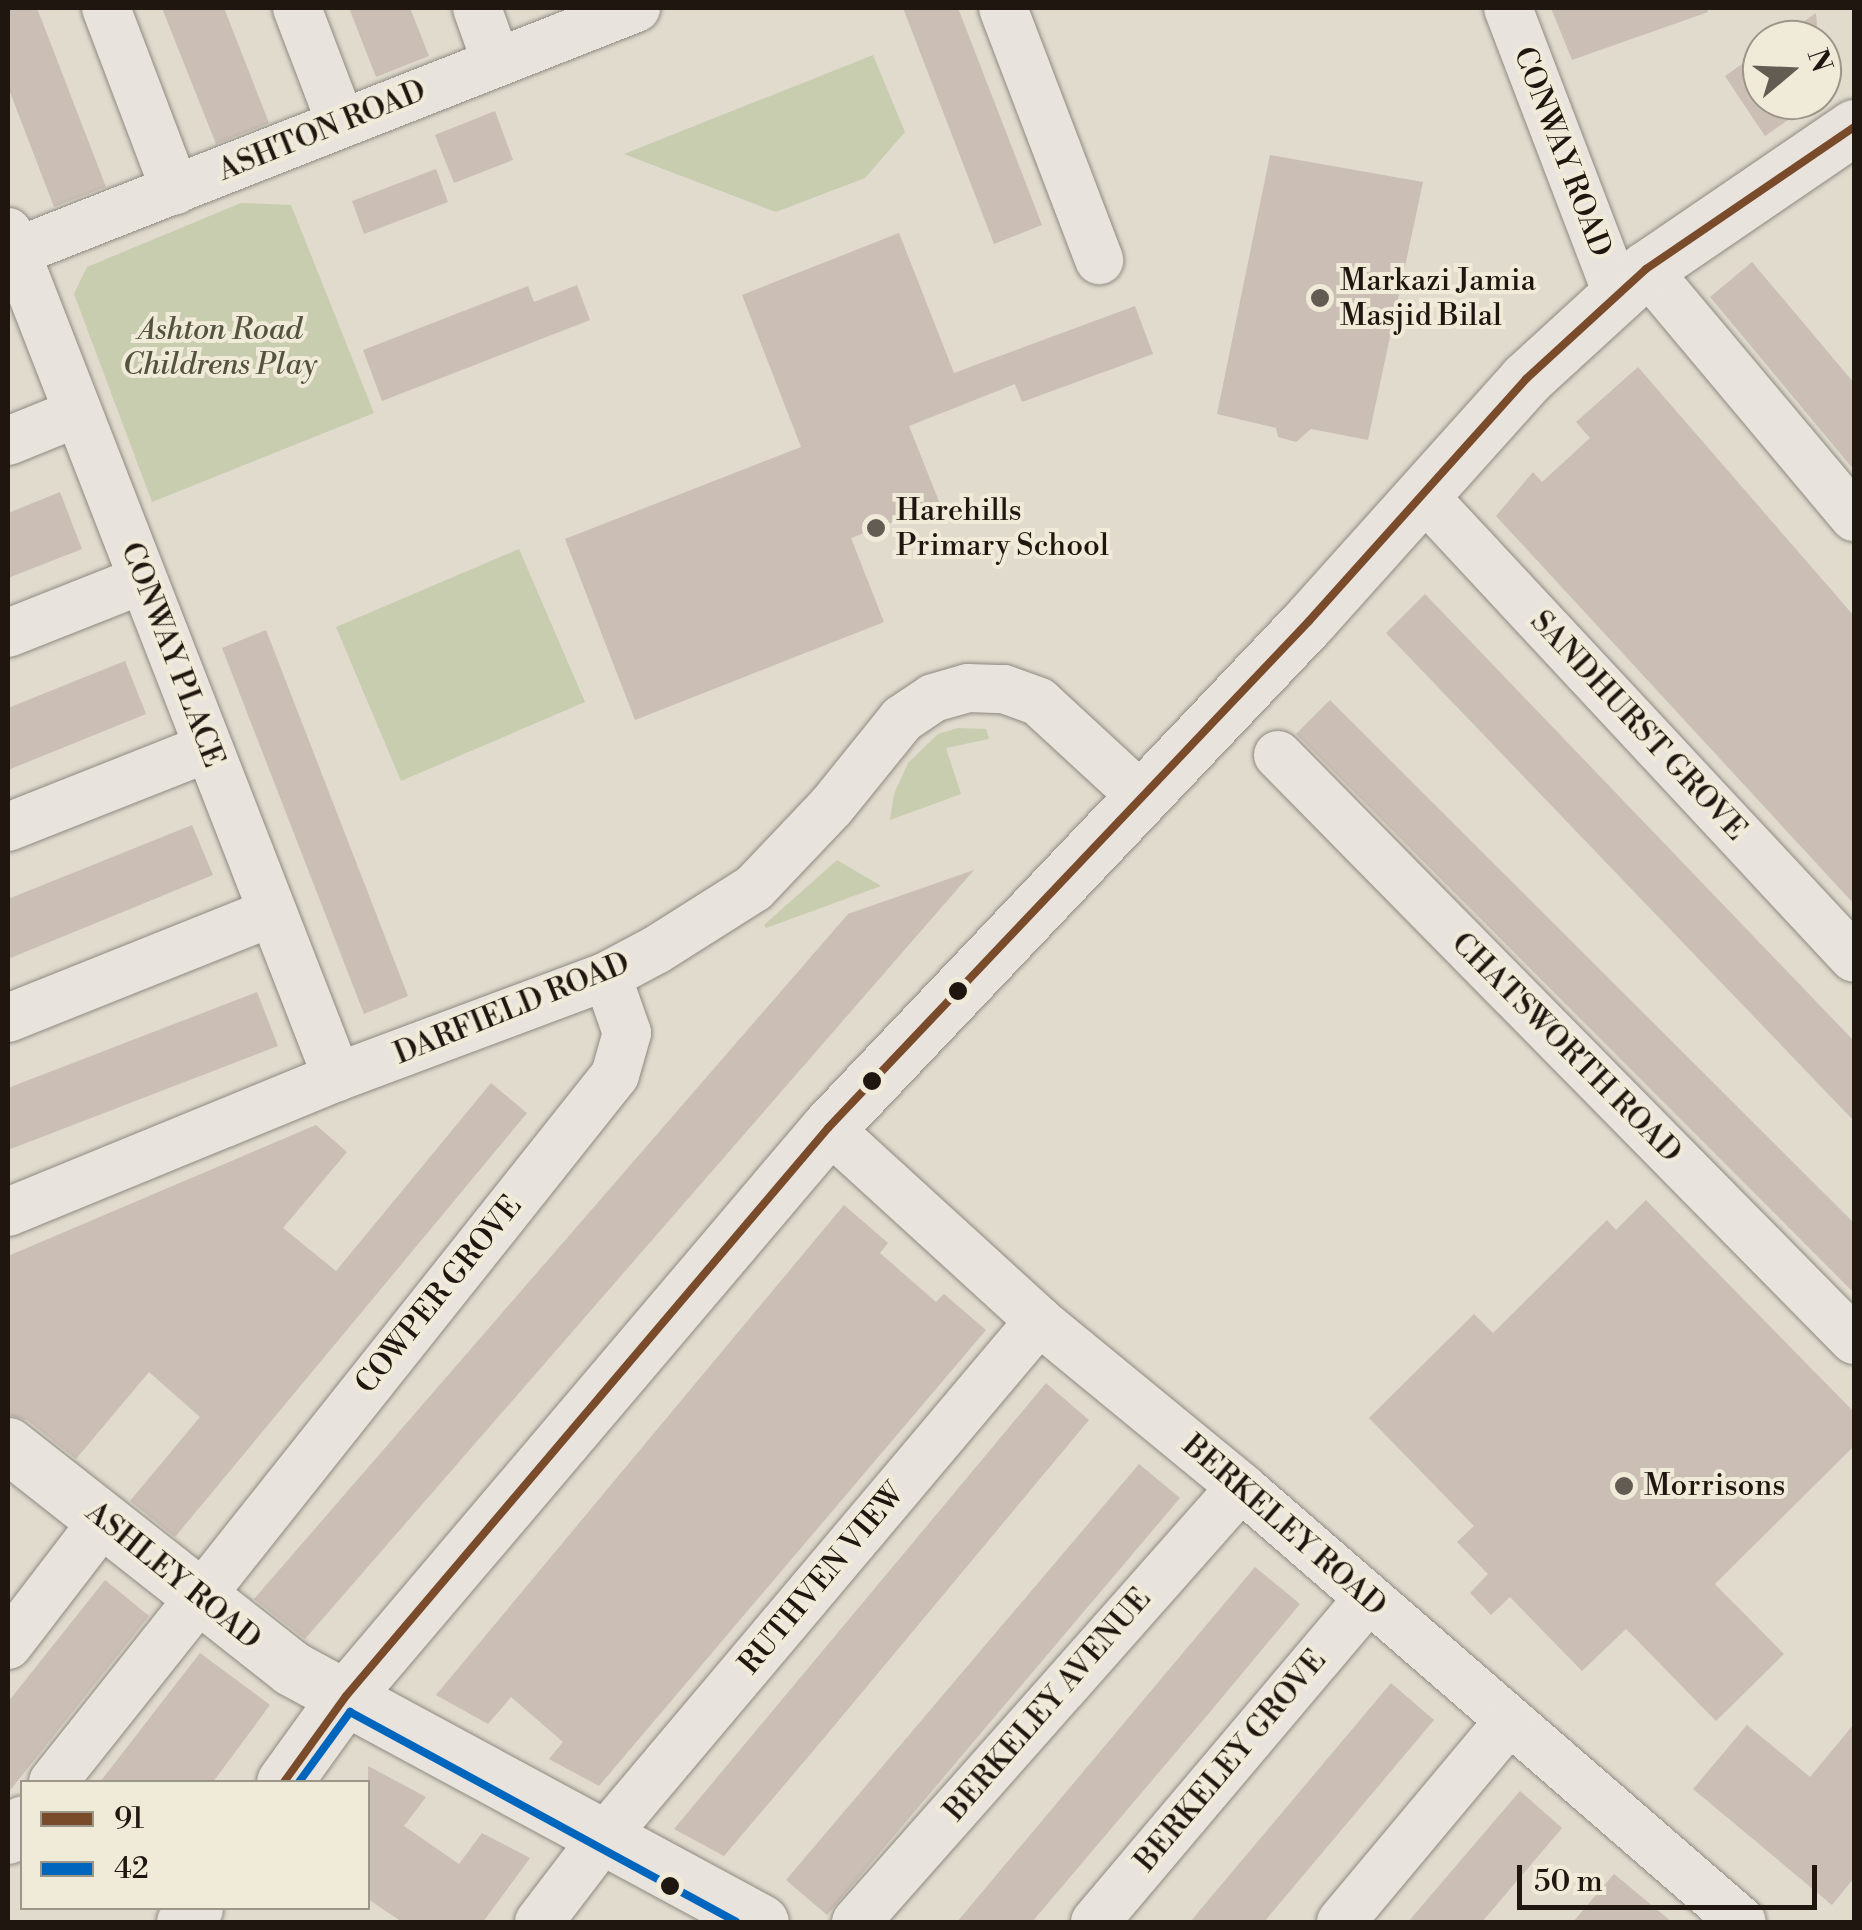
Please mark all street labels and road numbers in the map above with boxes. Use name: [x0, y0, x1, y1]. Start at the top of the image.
street label: CONWAY ROAD: [1505, 42, 1619, 262]
street label: ASHTON ROAD: [213, 73, 431, 189]
street label: CONWAY PLACE: [113, 538, 231, 772]
street label: SANDHURST GROVE: [1522, 604, 1754, 848]
street label: CHATSWORTH ROAD: [1444, 926, 1688, 1170]
street label: DARFIELD ROAD: [389, 945, 635, 1073]
street label: COWPER GROVE: [348, 1189, 530, 1401]
street label: BERKELEY ROAD: [1175, 1428, 1393, 1624]
street label: RUTHVEN VIEW: [732, 1476, 912, 1682]
street label: ASHLEY ROAD: [78, 1494, 268, 1658]
street label: BERKELEY AVENUE: [937, 1581, 1159, 1829]
street label: BERKELEY GROVE: [1128, 1643, 1334, 1879]

